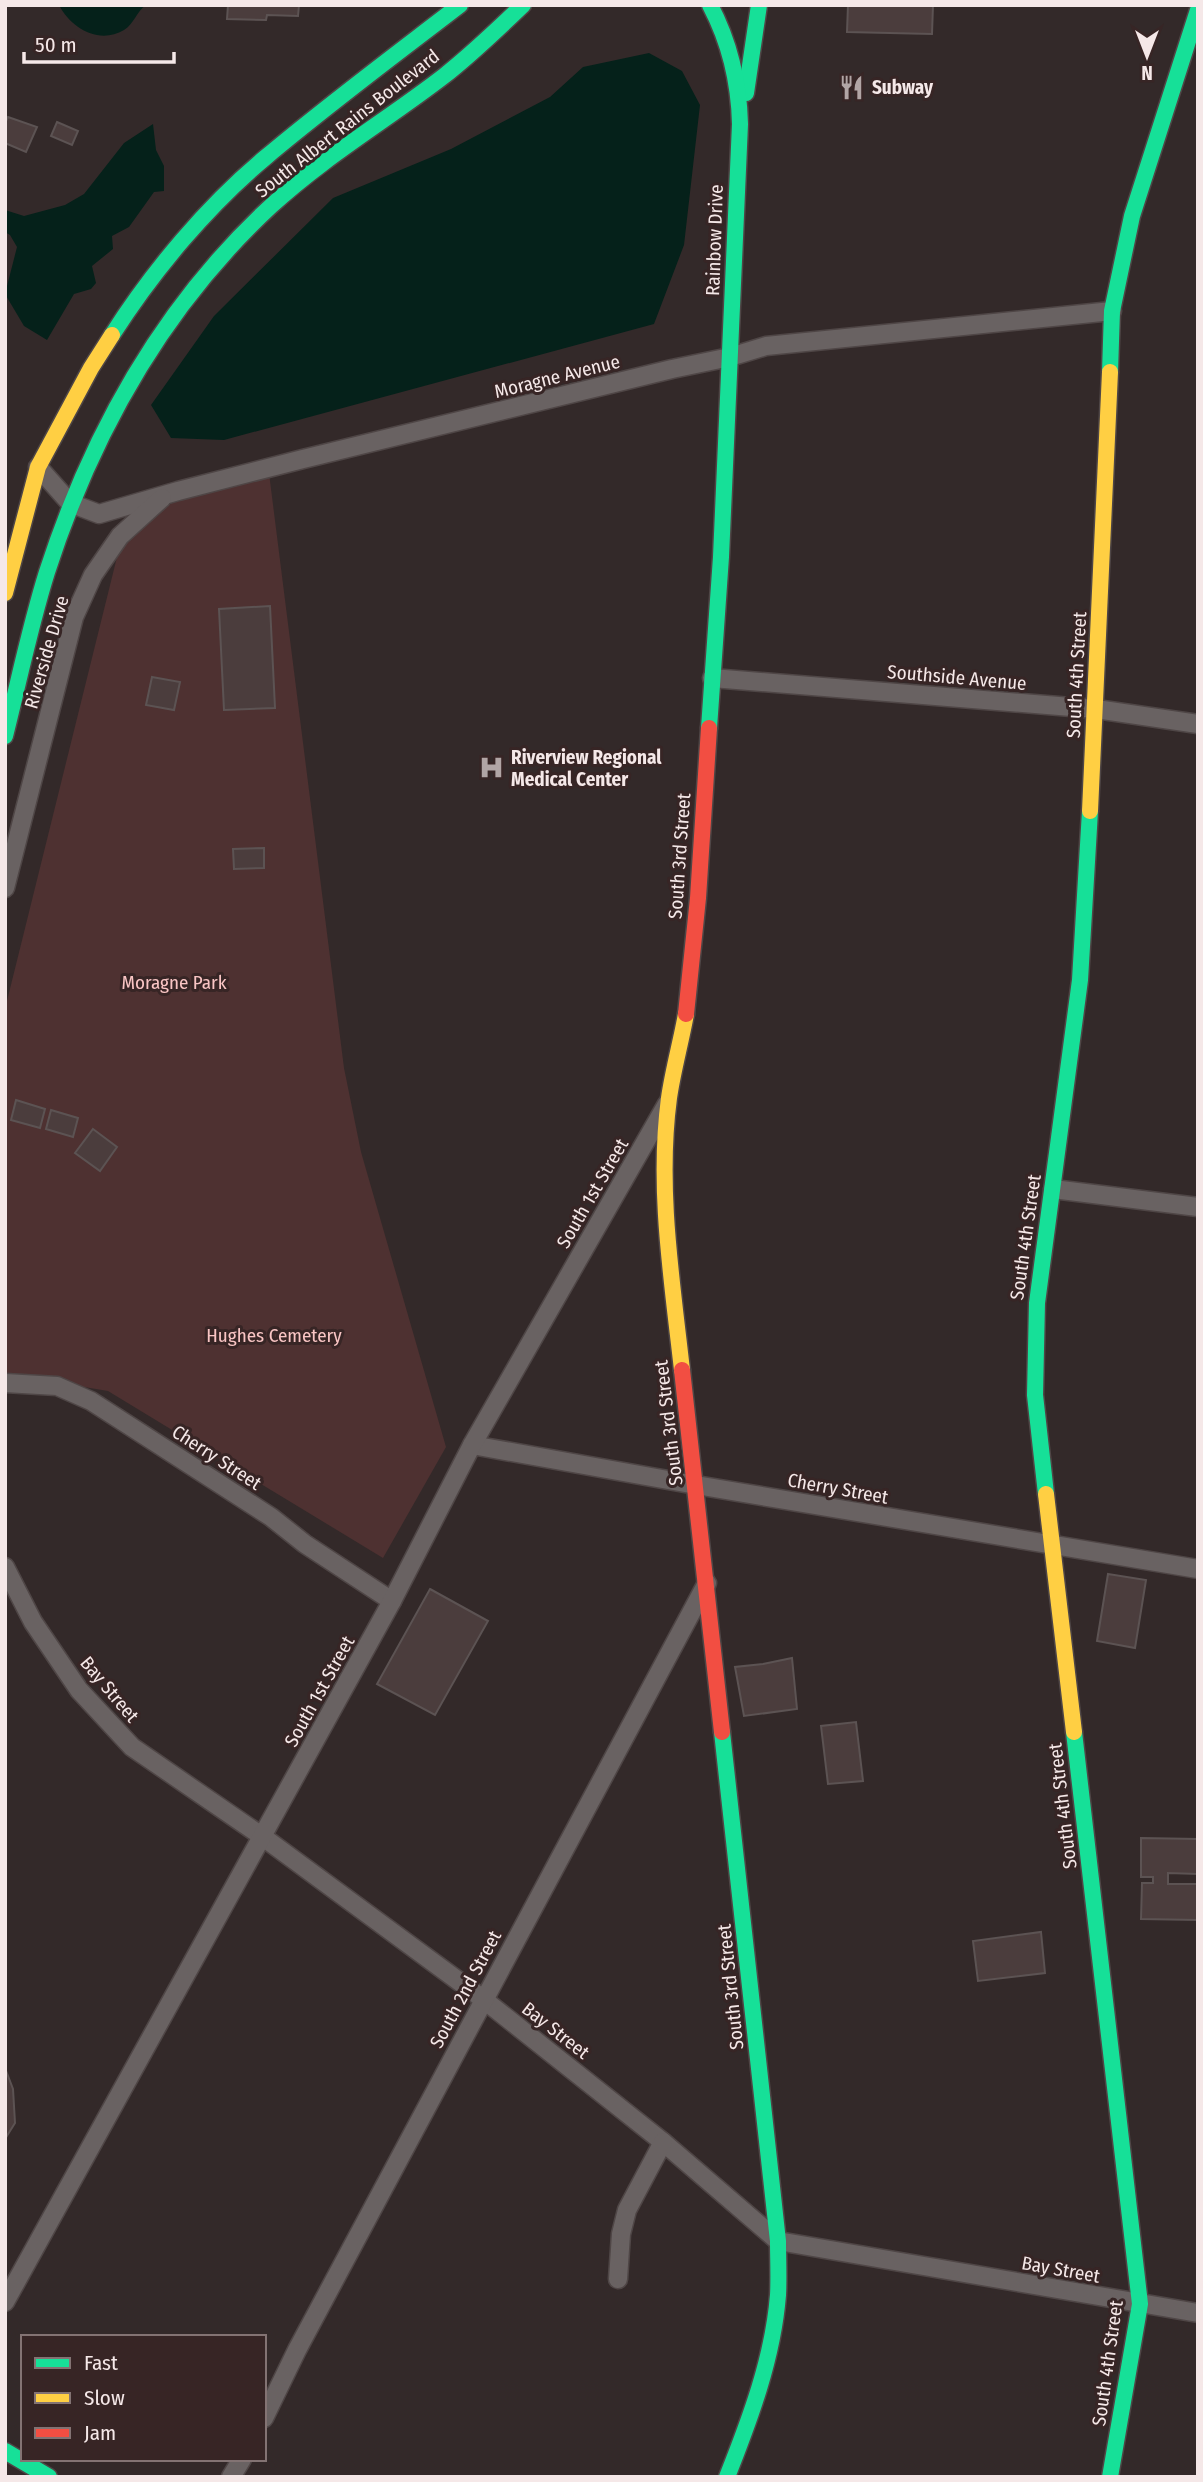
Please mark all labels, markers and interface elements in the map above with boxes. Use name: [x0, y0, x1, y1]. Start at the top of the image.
scale bar: [24, 21, 175, 65]
north arrow: [1112, 21, 1182, 91]
text: 50 m: [35, 32, 77, 58]
street label: South Albert Rains Boulevard: [251, 44, 444, 202]
text: N: [1141, 61, 1153, 84]
restaurant icon: Subway: [838, 73, 866, 101]
place label: Subway: [872, 76, 934, 99]
street label: Rainbow Drive: [701, 184, 728, 296]
street label: Moragne Avenue: [492, 350, 622, 403]
street label: Riverside Drive: [19, 593, 74, 711]
street label: South 4th Street: [1062, 610, 1091, 739]
street label: Southside Avenue: [886, 660, 1028, 695]
place label: Riverview Regional Medical Center: [511, 746, 662, 791]
hospital icon: Riverview Regional Medical Center: [477, 754, 505, 782]
street label: South 3rd Street: [664, 792, 695, 920]
park label: Moragne Park: [121, 971, 227, 994]
street label: South 1st Street: [552, 1134, 634, 1252]
street label: South 4th Street: [1005, 1172, 1046, 1301]
park label: Hughes Cemetery: [206, 1324, 342, 1347]
street label: South 3rd Street: [649, 1358, 688, 1487]
street label: Cherry Street: [168, 1420, 266, 1495]
street label: Cherry Street: [786, 1468, 891, 1509]
street label: South 1st Street: [280, 1631, 360, 1751]
street label: Bay Street: [75, 1652, 144, 1728]
street label: South 4th Street: [1043, 1741, 1082, 1870]
street label: South 3rd Street: [712, 1922, 749, 2051]
street label: South 2nd Street: [425, 1926, 506, 2052]
street label: Bay Street: [517, 1997, 595, 2064]
street label: Bay Street: [1020, 2251, 1103, 2288]
street label: South 4th Street: [1087, 2298, 1128, 2427]
legend: [21, 2335, 266, 2461]
text: Fast: [84, 2350, 118, 2376]
text: Slow: [84, 2385, 125, 2411]
text: Jam: [84, 2420, 116, 2446]

